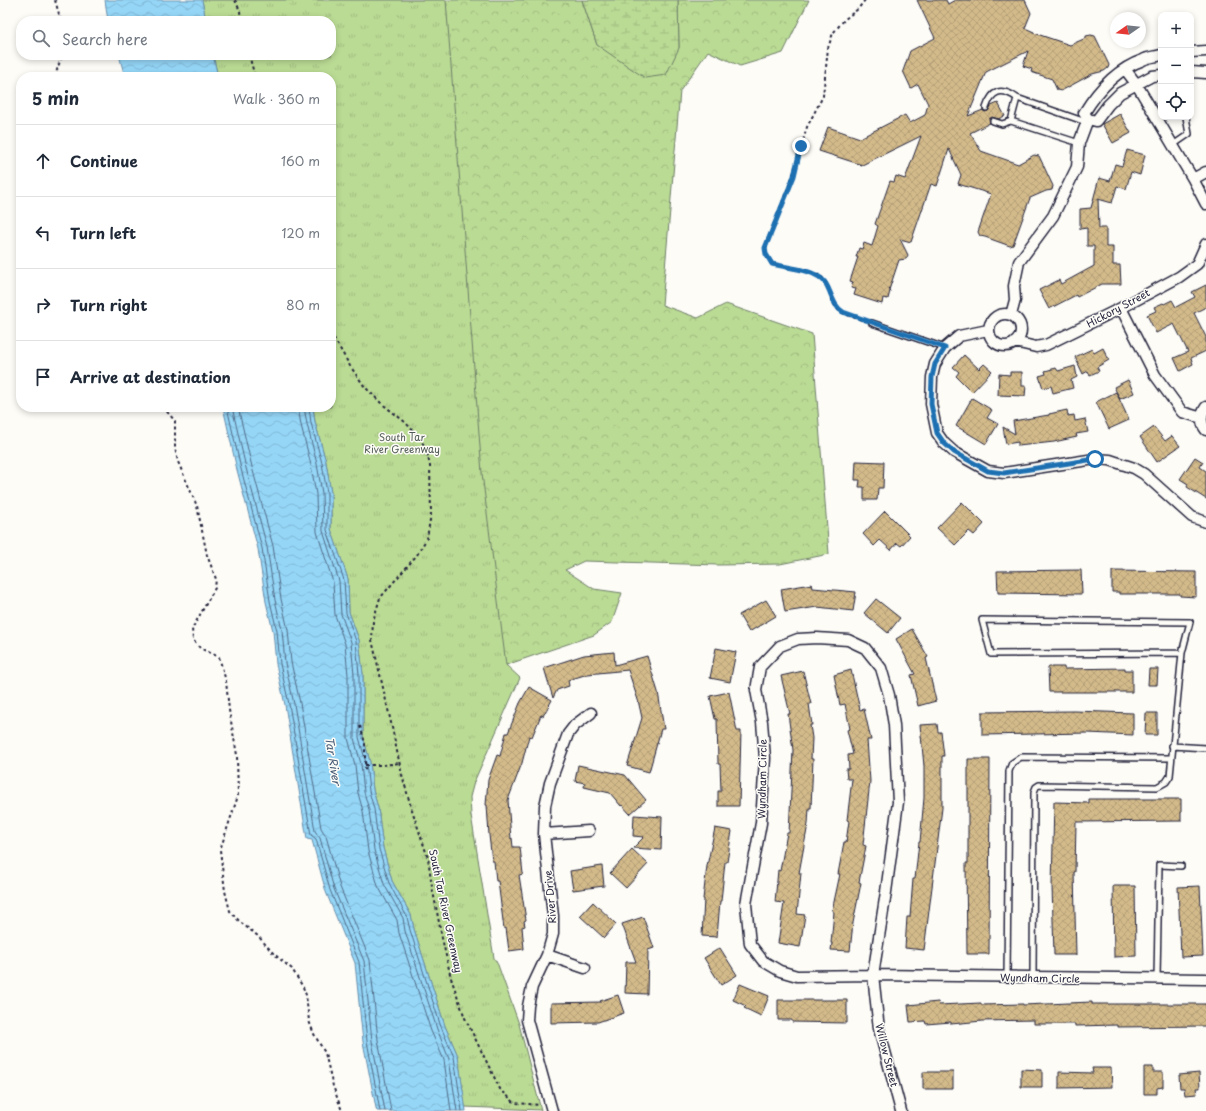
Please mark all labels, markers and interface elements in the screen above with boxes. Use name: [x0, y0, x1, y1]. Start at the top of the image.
north arrow: [1110, 12, 1146, 48]
map controls: [1158, 12, 1194, 120]
button: +: [1158, 12, 1194, 48]
search box: [16, 16, 336, 60]
icon: search: [30, 27, 52, 49]
text: Search here: [62, 27, 148, 50]
button: −: [1158, 48, 1194, 84]
button: locate: [1158, 84, 1194, 120]
text: 5 min: [32, 85, 79, 111]
text: Walk · 360 m: [233, 89, 320, 108]
route end: [792, 137, 810, 155]
text: Continue: [70, 149, 138, 172]
icon: ahead: [32, 150, 54, 172]
text: 160 m: [281, 151, 320, 170]
text: Turn left: [70, 221, 136, 244]
icon: left: [32, 222, 54, 244]
text: 120 m: [281, 223, 320, 242]
street label: Hickory Street: [1083, 285, 1152, 331]
text: Turn right: [70, 293, 147, 316]
icon: right: [32, 294, 54, 316]
text: 80 m: [286, 295, 320, 314]
text: Arrive at destination: [70, 365, 231, 388]
icon: arrive: [32, 366, 54, 388]
park label: South Tar River Greenway: [364, 429, 440, 457]
route start: [1086, 450, 1104, 468]
water label: Tar River: [321, 736, 346, 788]
street label: Wyndham Circle: [753, 739, 771, 819]
street label: South Tar River Greenway: [425, 848, 467, 974]
street label: River Drive: [540, 870, 559, 924]
street label: Wyndham Circle: [1000, 969, 1080, 987]
street label: Willow Street: [872, 1022, 903, 1088]

